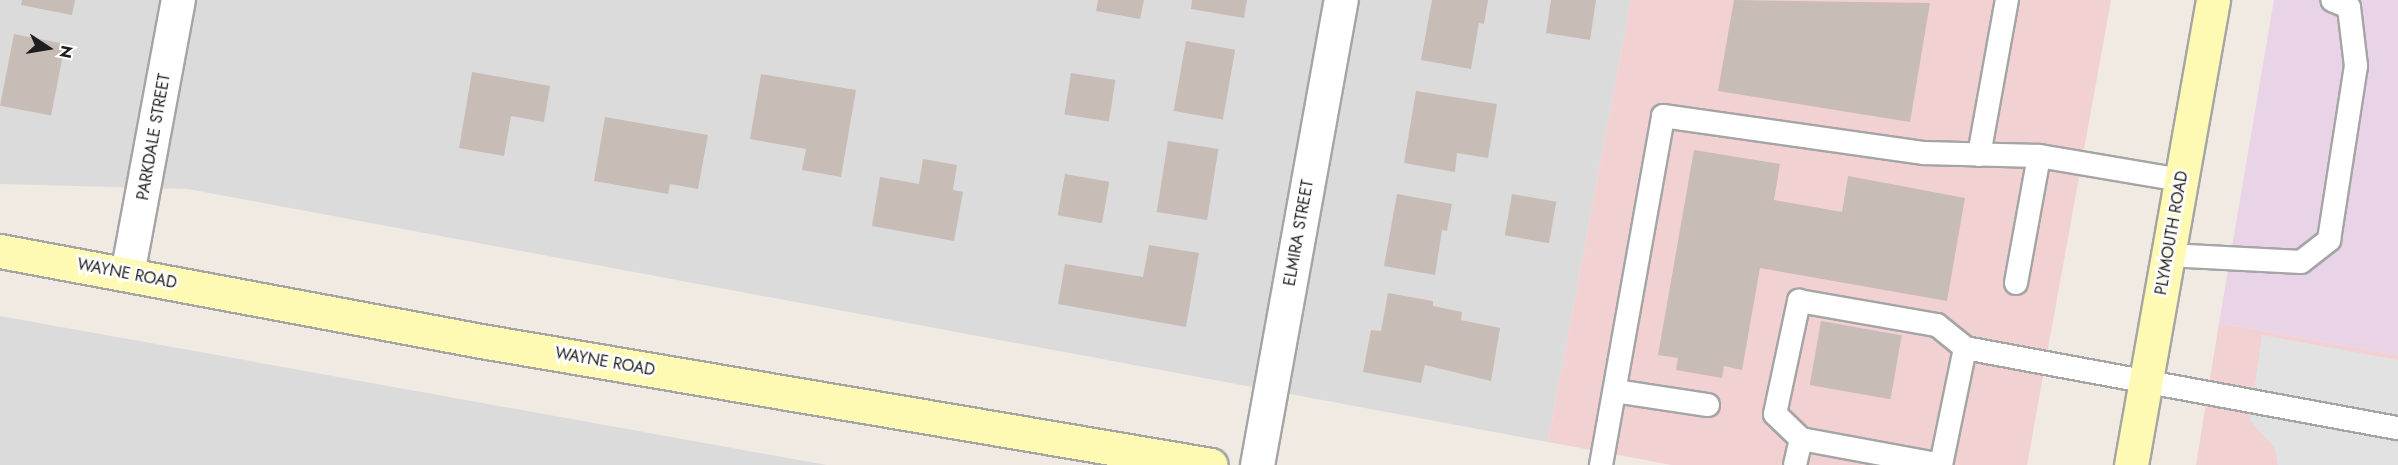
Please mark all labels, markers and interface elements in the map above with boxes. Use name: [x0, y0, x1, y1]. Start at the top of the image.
north arrow: [18, 18, 78, 78]
text: N: [54, 43, 79, 60]
street label: PARKDALE STREET: [133, 72, 175, 202]
street label: PLYMOUTH ROAD: [2152, 169, 2192, 297]
street label: ELMIRA STREET: [1280, 178, 1318, 288]
street label: WAYNE ROAD: [75, 255, 179, 293]
street label: WAYNE ROAD: [553, 344, 657, 380]

